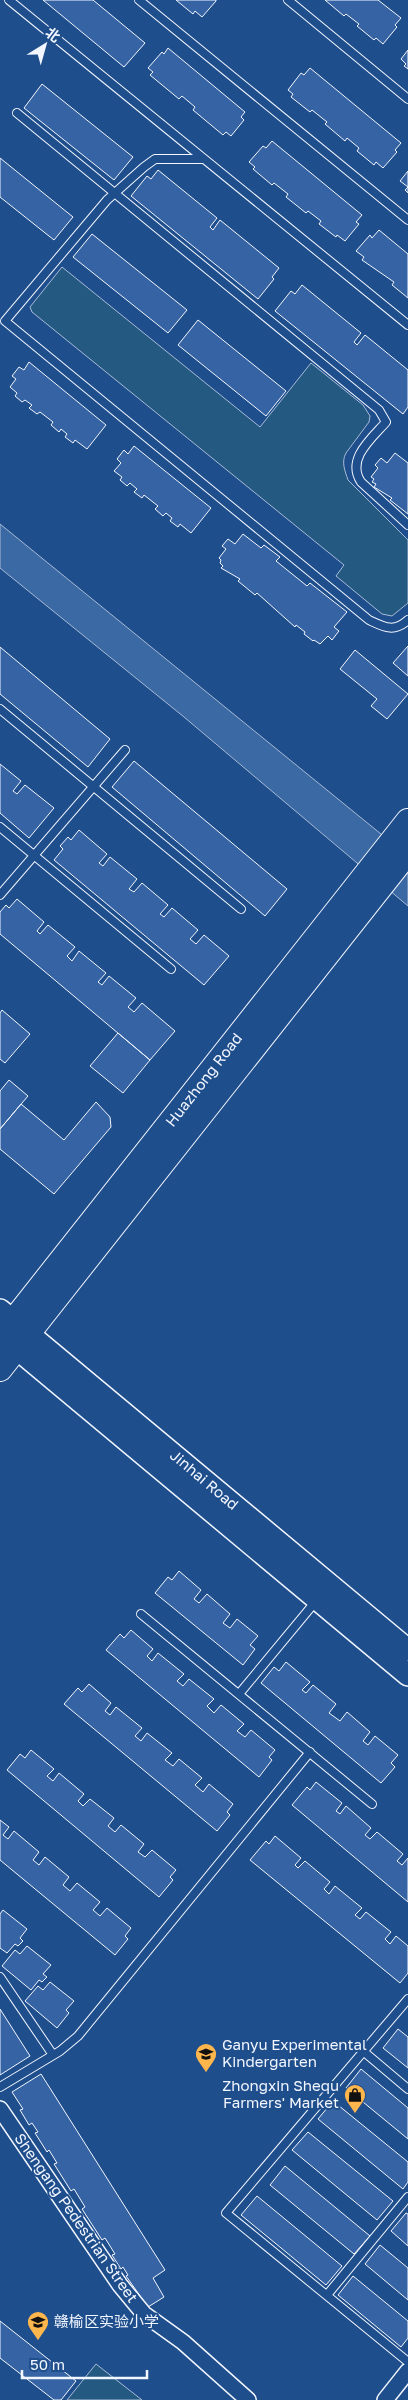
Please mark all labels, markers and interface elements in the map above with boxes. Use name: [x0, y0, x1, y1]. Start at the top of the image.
north arrow: [20, 20, 70, 70]
text: 北: [42, 23, 64, 45]
street label: Huazhong Road: [161, 1029, 245, 1130]
street label: Jinhai Road: [167, 1445, 243, 1513]
place label: Ganyu Experimental Kindergarten: [222, 2035, 367, 2070]
school or university icon: Ganyu Experimental Kindergarten: [194, 2042, 218, 2073]
place label: Zhongxin Shequ Farmers' Market: [222, 2076, 339, 2111]
shop icon: Zhongxin Shequ Farmers' Market: [343, 2083, 367, 2114]
street label: Shengang Pedestrian Street: [11, 2129, 142, 2306]
school or university icon: 赣榆区实验小学: [26, 2310, 50, 2341]
place label: 赣榆区实验小学: [54, 2312, 159, 2330]
scale bar: [22, 2348, 148, 2380]
text: 50 m: [30, 2355, 65, 2373]

